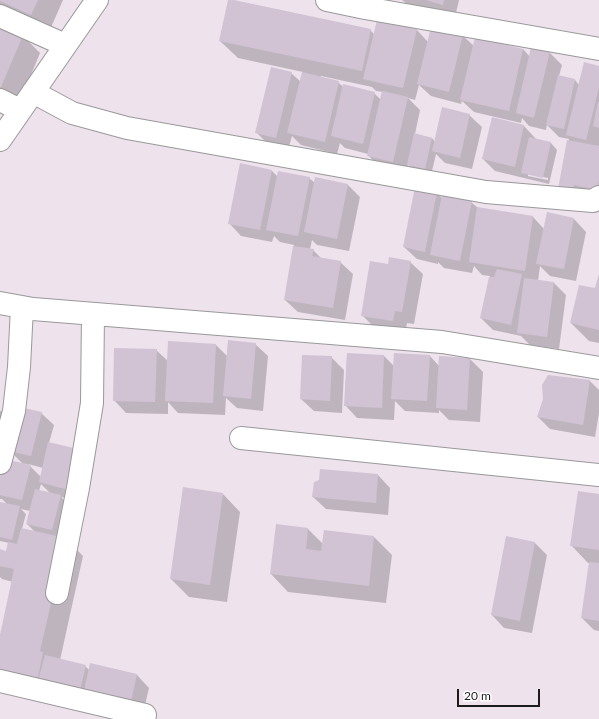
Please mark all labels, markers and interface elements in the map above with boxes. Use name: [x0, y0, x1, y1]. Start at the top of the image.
scale bar: [459, 681, 542, 707]
text: 20 m: [464, 688, 491, 703]

